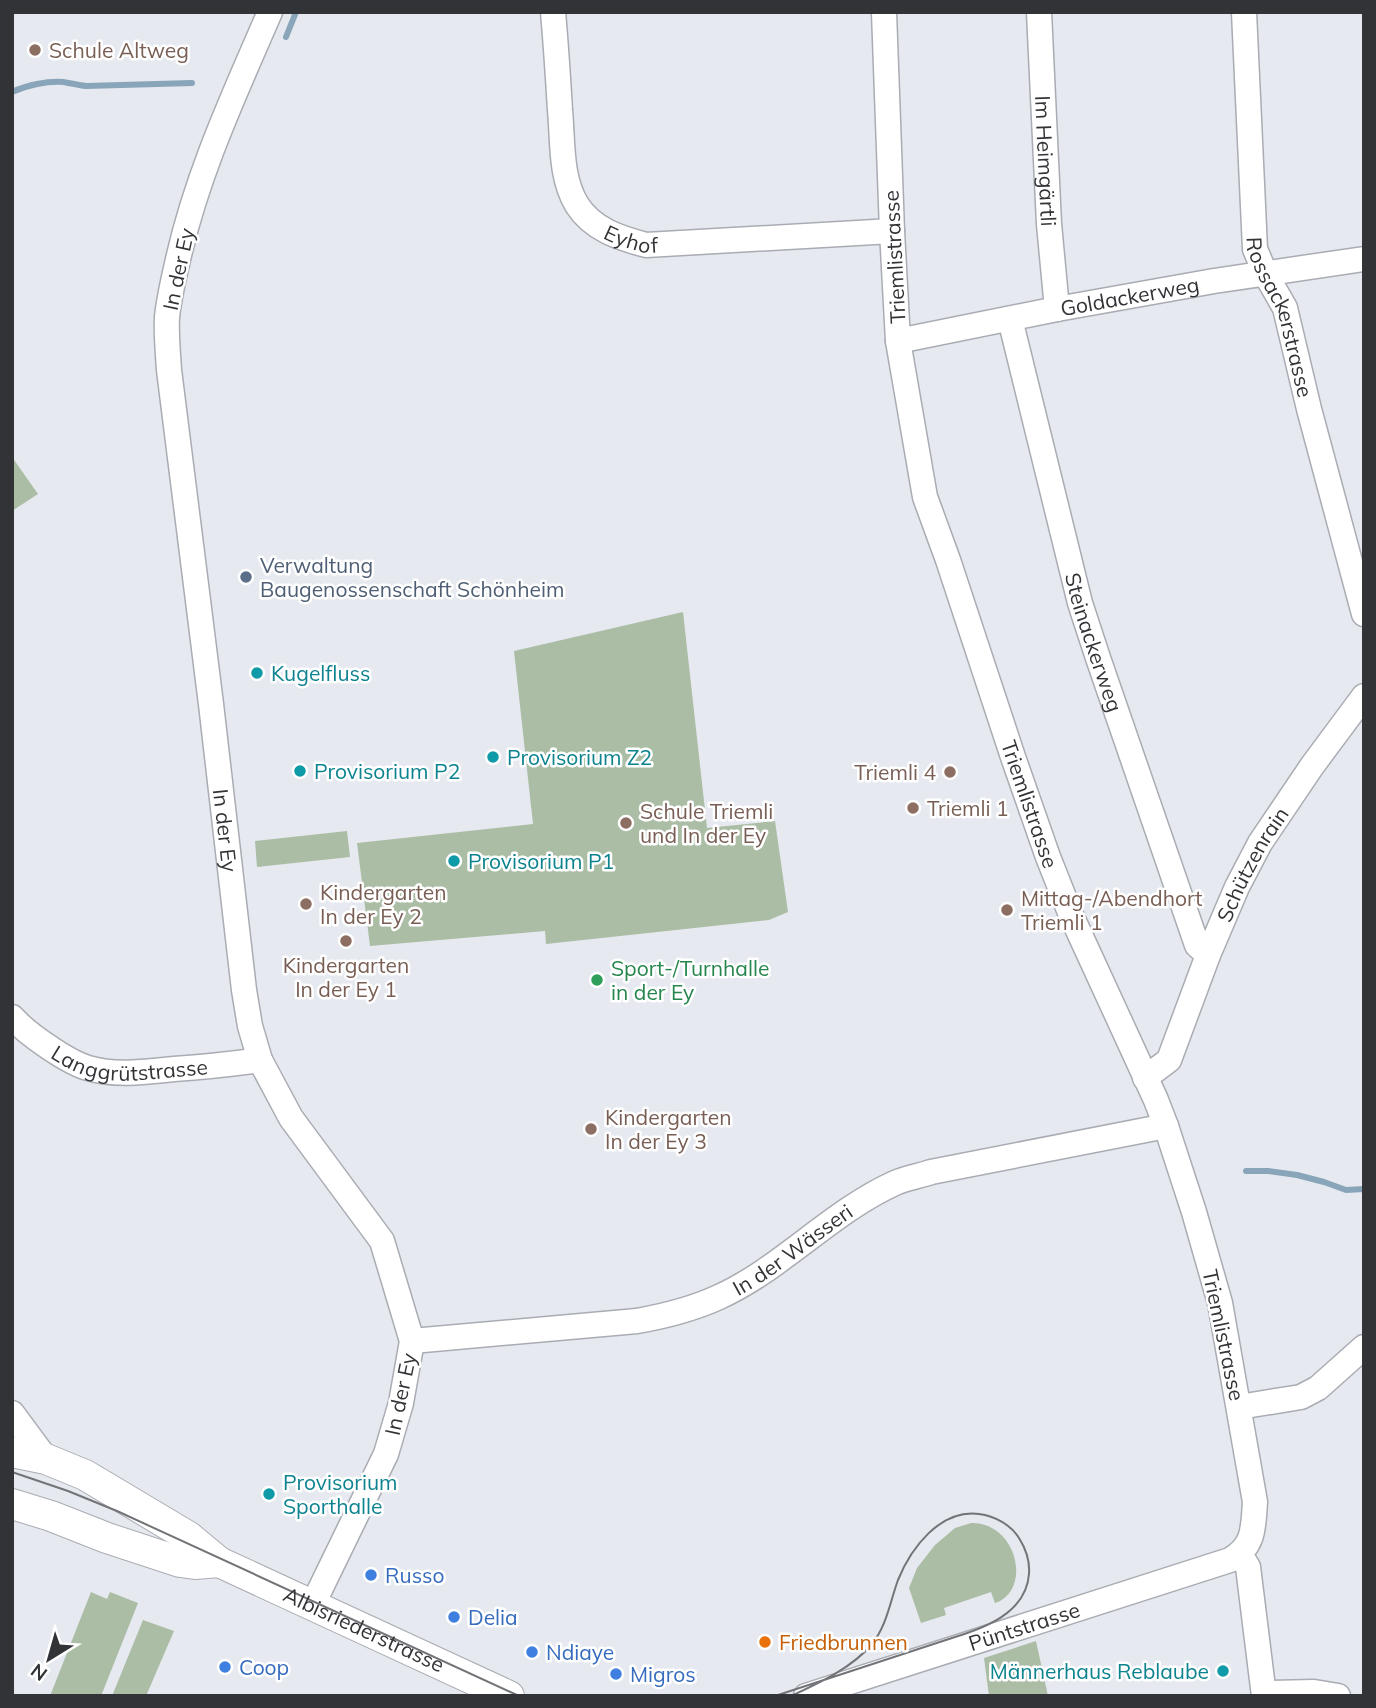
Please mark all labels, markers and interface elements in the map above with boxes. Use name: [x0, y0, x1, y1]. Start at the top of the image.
place label: Schule Altweg: [49, 37, 189, 63]
marker: Schule Altweg: [27, 42, 43, 58]
street label: Im Heimgärtli: [1030, 95, 1062, 227]
street label: Triemlistrasse: [878, 190, 910, 324]
street label: Eyhof: [600, 219, 659, 259]
street label: In der Ey: [157, 225, 199, 313]
street label: Rossackerstrasse: [1241, 236, 1319, 400]
street label: Goldackerweg: [1058, 271, 1201, 321]
place label: Verwaltung Baugenossenschaft Schönheim: [260, 552, 564, 602]
marker: Verwaltung Baugenossenschaft Schönheim: [238, 569, 254, 585]
street label: Steinackerweg: [1060, 570, 1129, 715]
place label: Kugelfluss: [271, 660, 370, 686]
marker: Kugelfluss: [249, 665, 265, 681]
street label: Triemlistrasse: [996, 737, 1064, 871]
place label: Provisorium Z2: [507, 744, 652, 770]
marker: Provisorium Z2: [485, 749, 501, 765]
place label: Provisorium P2: [314, 758, 460, 784]
place label: Triemli 4: [854, 759, 936, 785]
marker: Provisorium P2: [292, 763, 308, 779]
marker: Triemli 4: [942, 764, 958, 780]
street label: In der Ey: [208, 787, 243, 873]
place label: Triemli 1: [927, 795, 1009, 821]
place label: Schule Triemli und In der Ey: [640, 798, 773, 848]
marker: Triemli 1: [905, 800, 921, 816]
street label: Schützenrain: [1211, 802, 1294, 926]
marker: Schule Triemli und In der Ey: [618, 815, 634, 831]
place label: Provisorium P1: [468, 848, 614, 874]
marker: Provisorium P1: [446, 853, 462, 869]
place label: Kindergarten In der Ey 2: [320, 879, 447, 929]
place label: Mittag-/Abendhort Triemli 1: [1021, 885, 1202, 935]
marker: Kindergarten In der Ey 2: [298, 896, 314, 912]
marker: Mittag-/Abendhort Triemli 1: [999, 902, 1015, 918]
marker: Kindergarten In der Ey 1: [338, 933, 354, 949]
place label: Kindergarten In der Ey 1: [283, 952, 409, 1002]
place label: Sport-/Turnhalle in der Ey: [611, 955, 769, 1005]
marker: Sport-/Turnhalle in der Ey: [589, 972, 605, 988]
street label: Langgrütstrasse: [47, 1039, 209, 1086]
place label: Kindergarten In der Ey 3: [605, 1104, 732, 1154]
marker: Kindergarten In der Ey 3: [583, 1121, 599, 1137]
street label: In der Wässeri: [728, 1198, 857, 1301]
street label: Triemlistrasse: [1197, 1267, 1251, 1403]
street label: In der Ey: [379, 1350, 421, 1438]
place label: Provisorium Sporthalle: [283, 1469, 398, 1519]
marker: Provisorium Sporthalle: [261, 1486, 277, 1502]
place label: Russo: [385, 1562, 444, 1588]
marker: Russo: [363, 1567, 379, 1583]
street label: Albisriederstrasse: [280, 1581, 449, 1677]
street label: Püntstrasse: [965, 1596, 1083, 1656]
place label: Delia: [468, 1604, 518, 1630]
marker: Delia: [446, 1609, 462, 1625]
north arrow: [14, 1624, 84, 1694]
place label: Friedbrunnen: [779, 1629, 908, 1655]
marker: Friedbrunnen: [757, 1634, 773, 1650]
place label: Ndiaye: [546, 1639, 614, 1665]
marker: Ndiaye: [524, 1644, 540, 1660]
place label: Coop: [239, 1654, 289, 1680]
place label: Männerhaus Reblaube: [990, 1658, 1209, 1684]
text: N: [26, 1659, 52, 1686]
marker: Coop: [217, 1659, 233, 1675]
place label: Migros: [630, 1661, 696, 1687]
marker: Männerhaus Reblaube: [1215, 1663, 1231, 1679]
marker: Migros: [608, 1666, 624, 1682]

